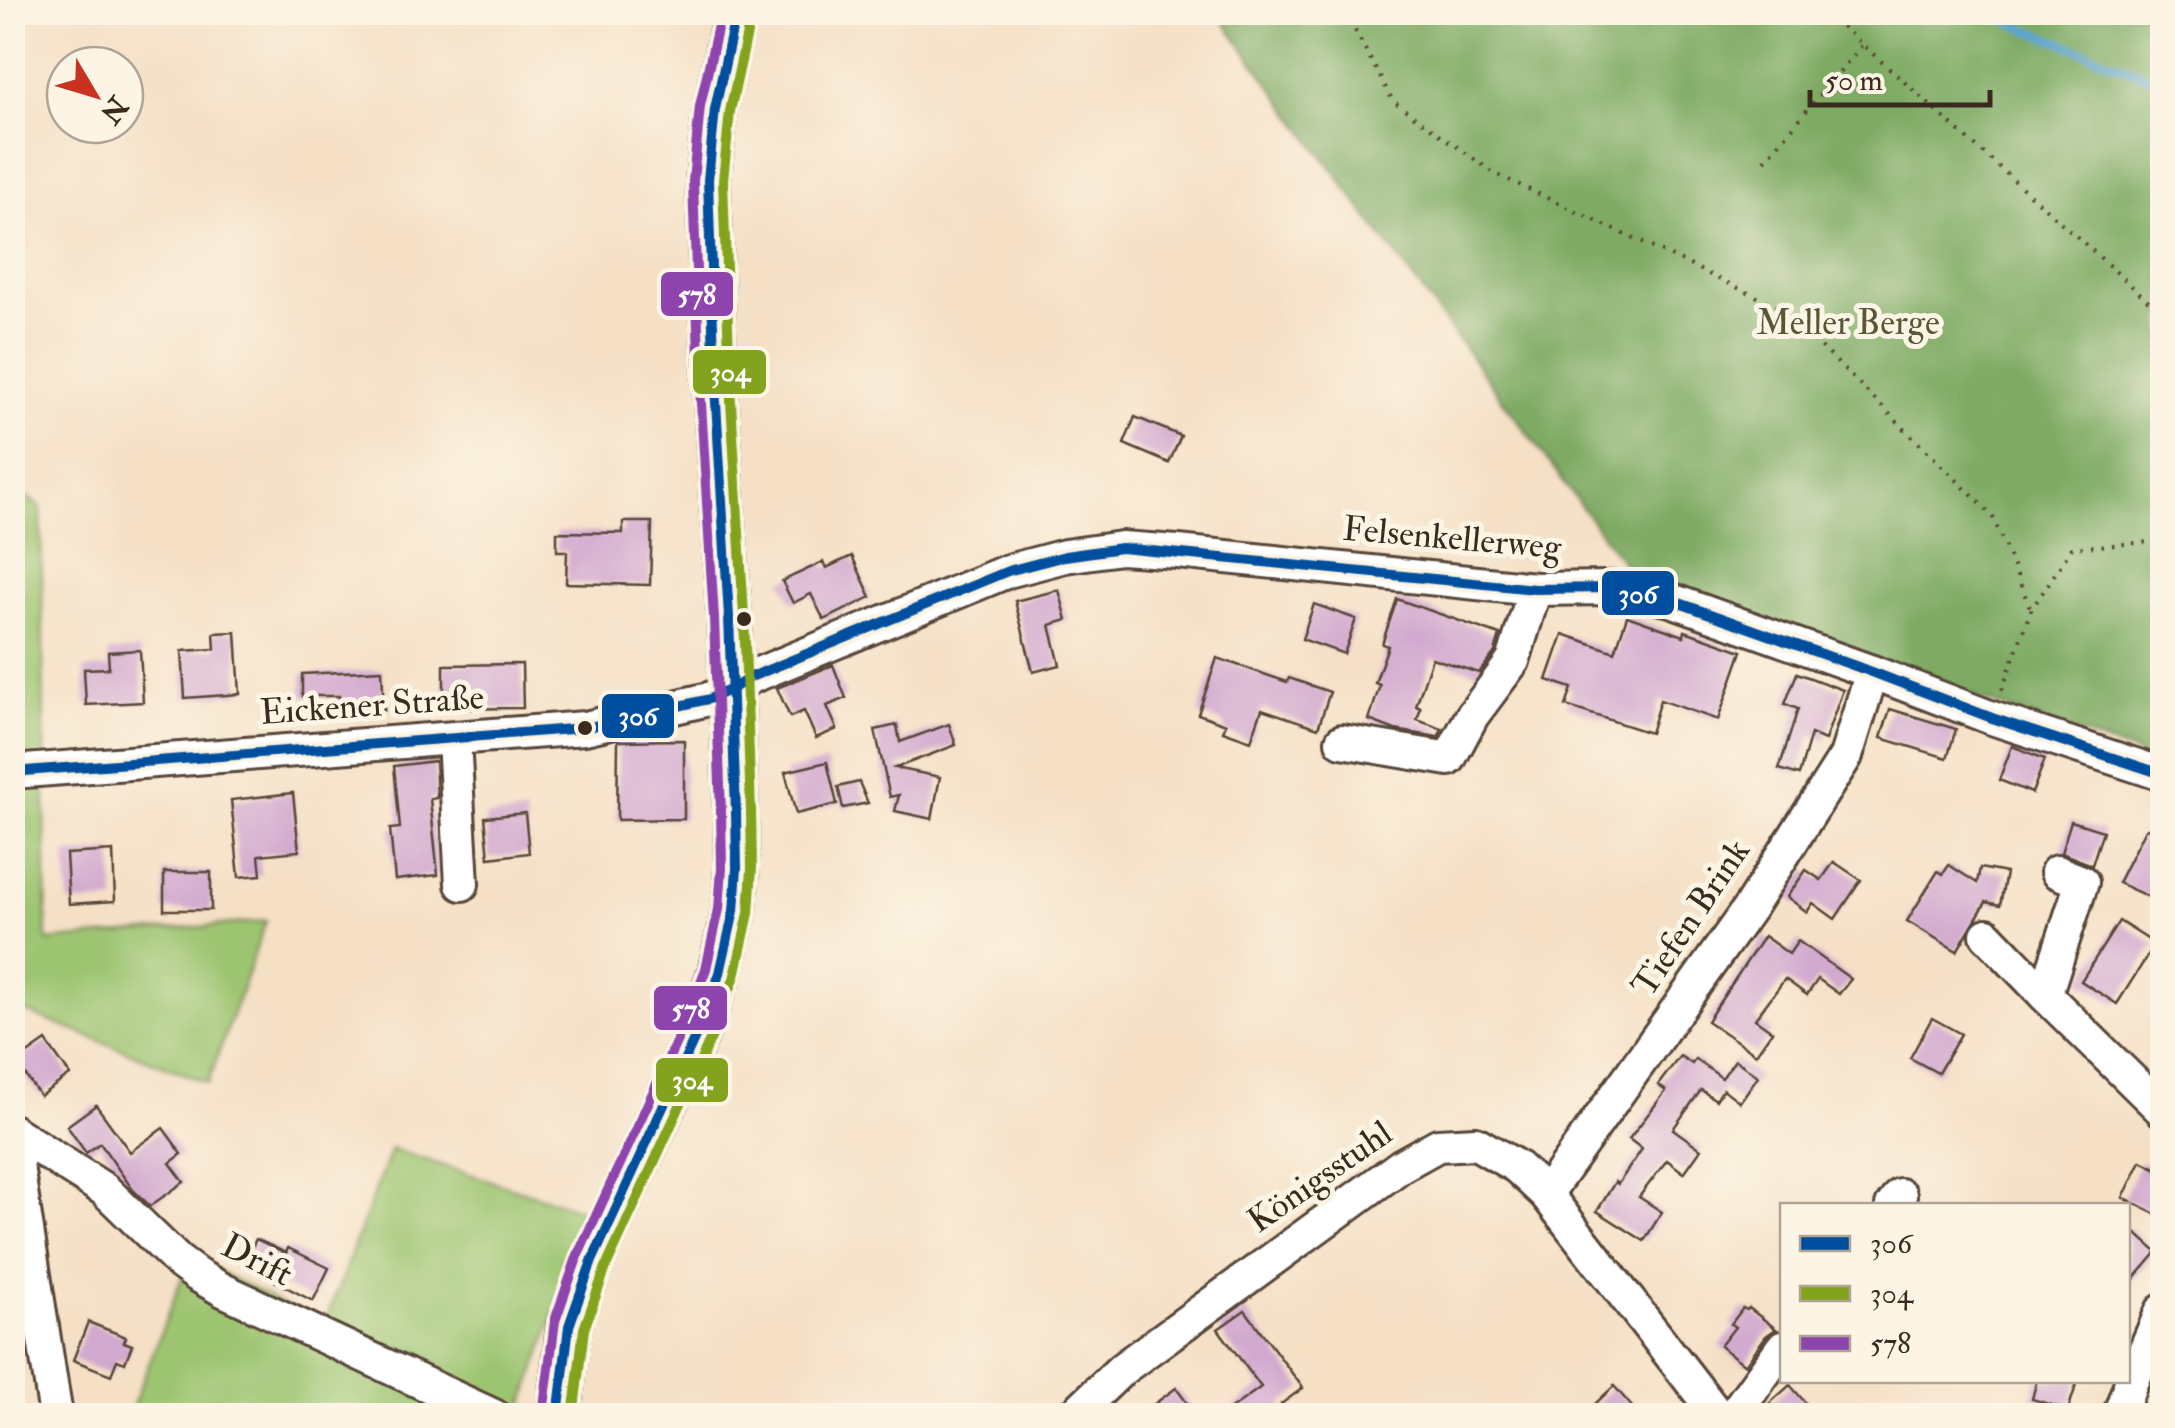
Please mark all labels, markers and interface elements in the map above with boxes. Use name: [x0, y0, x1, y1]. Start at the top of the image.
north arrow: [45, 45, 145, 145]
scale bar: [1810, 45, 1990, 107]
text: 50 m: [1825, 62, 1883, 99]
text: N: [91, 88, 136, 131]
line badge: 578: [659, 270, 735, 318]
text: 578: [678, 278, 716, 313]
park label: Meller Berge: [1756, 301, 1940, 345]
line badge: 304: [691, 348, 768, 396]
text: 304: [710, 355, 752, 390]
street label: Felsenkellerweg: [1341, 507, 1564, 570]
line badge: 306: [1600, 569, 1676, 617]
text: 306: [1618, 577, 1659, 612]
unlabelled marker: [734, 609, 754, 629]
street label: Eickener Straße: [259, 675, 485, 735]
line badge: 306: [600, 692, 676, 740]
text: 306: [618, 699, 659, 734]
unlabelled marker: [575, 718, 595, 738]
street label: Tiefen Brink: [1622, 831, 1760, 1005]
line badge: 578: [652, 984, 729, 1032]
text: 578: [672, 992, 710, 1027]
line badge: 304: [654, 1056, 730, 1104]
text: 304: [672, 1063, 714, 1098]
street label: Königsstuhl: [1239, 1111, 1401, 1243]
legend: [1780, 1203, 2130, 1383]
street label: Drift: [214, 1224, 300, 1296]
text: 306: [1870, 1225, 1914, 1262]
text: 304: [1870, 1275, 1915, 1312]
text: 578: [1870, 1325, 1911, 1362]

